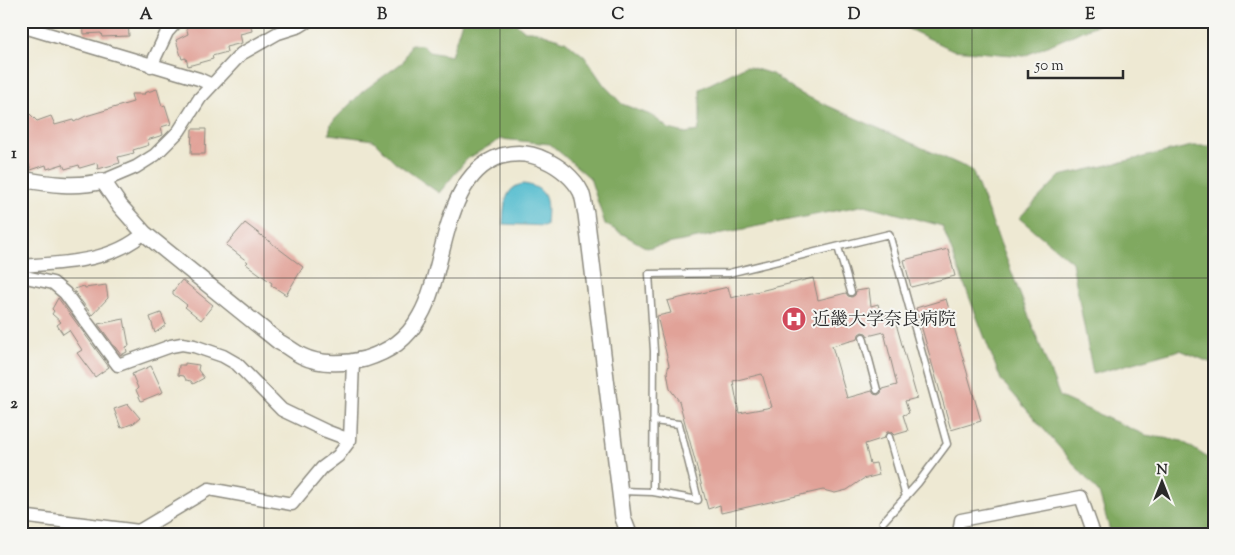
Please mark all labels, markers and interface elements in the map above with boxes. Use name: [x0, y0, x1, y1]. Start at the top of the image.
text: A: [140, 4, 153, 27]
text: B: [377, 4, 387, 27]
text: C: [612, 4, 625, 27]
text: D: [848, 4, 861, 27]
text: E: [1085, 4, 1095, 27]
scale bar: [1028, 48, 1122, 80]
text: 50 m: [1034, 56, 1064, 77]
text: 1: [11, 143, 17, 166]
hospital icon: 近畿大学奈良病院: [781, 306, 807, 332]
place label: 近畿大学奈良病院: [812, 308, 956, 334]
text: 2: [10, 393, 18, 416]
north arrow: [1138, 458, 1188, 508]
text: N: [1156, 461, 1168, 481]

